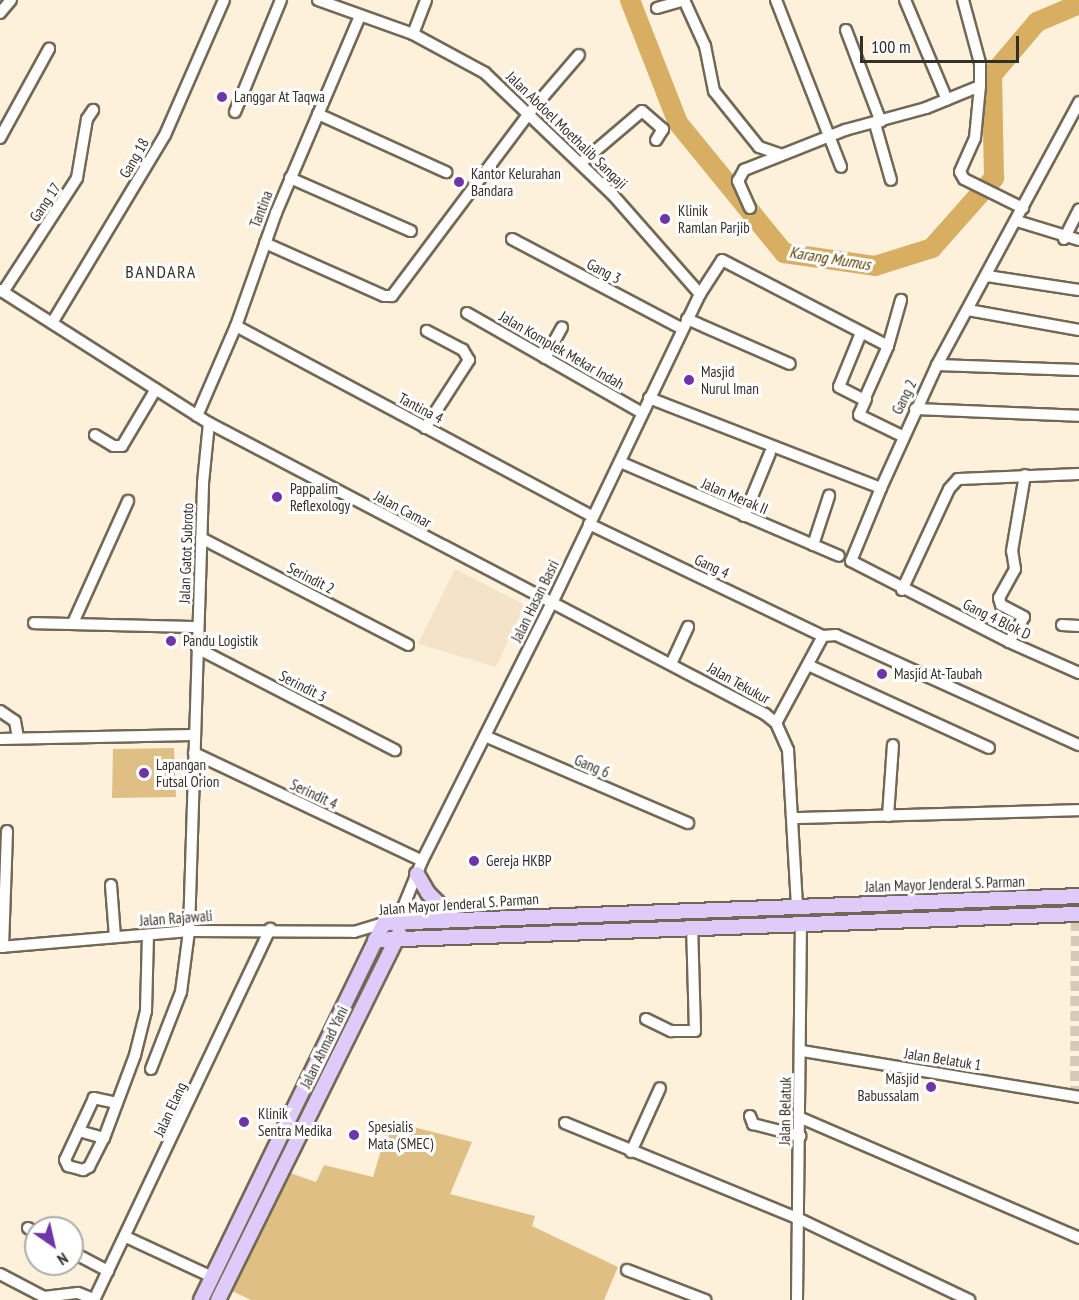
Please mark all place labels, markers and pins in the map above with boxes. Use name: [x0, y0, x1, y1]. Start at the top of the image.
place label: Langgar At Taqwa: [234, 88, 326, 106]
marker: Langgar At Taqwa: [215, 90, 229, 104]
place label: Kantor Kelurahan Bandara: [471, 164, 561, 199]
marker: Kantor Kelurahan Bandara: [452, 175, 466, 189]
place label: Klinik Ramlan Parjib: [678, 201, 750, 236]
marker: Klinik Ramlan Parjib: [656, 210, 674, 228]
place label: Masjid Nurul Iman: [701, 362, 759, 397]
marker: Masjid Nurul Iman: [682, 373, 696, 387]
place label: Pappalim Reflexology: [290, 479, 350, 514]
marker: Pappalim Reflexology: [268, 488, 286, 506]
place label: Pandu Logistik: [183, 632, 258, 650]
marker: Pandu Logistik: [164, 634, 178, 648]
place label: Masjid At-Taubah: [894, 665, 983, 683]
marker: Masjid At-Taubah: [875, 667, 889, 681]
place label: Lapangan Futsal Orion: [156, 755, 219, 790]
marker: Lapangan Futsal Orion: [137, 766, 151, 780]
place label: Gereja HKBP: [486, 852, 552, 870]
marker: Gereja HKBP: [467, 854, 481, 868]
place label: Masjid Babussalam: [858, 1069, 919, 1104]
marker: Masjid Babussalam: [924, 1080, 938, 1094]
place label: Klinik Sentra Medika: [258, 1104, 332, 1139]
marker: Klinik Sentra Medika: [235, 1113, 253, 1131]
place label: Spesialis Mata (SMEC): [368, 1117, 433, 1152]
marker: Spesialis Mata (SMEC): [345, 1126, 363, 1144]

